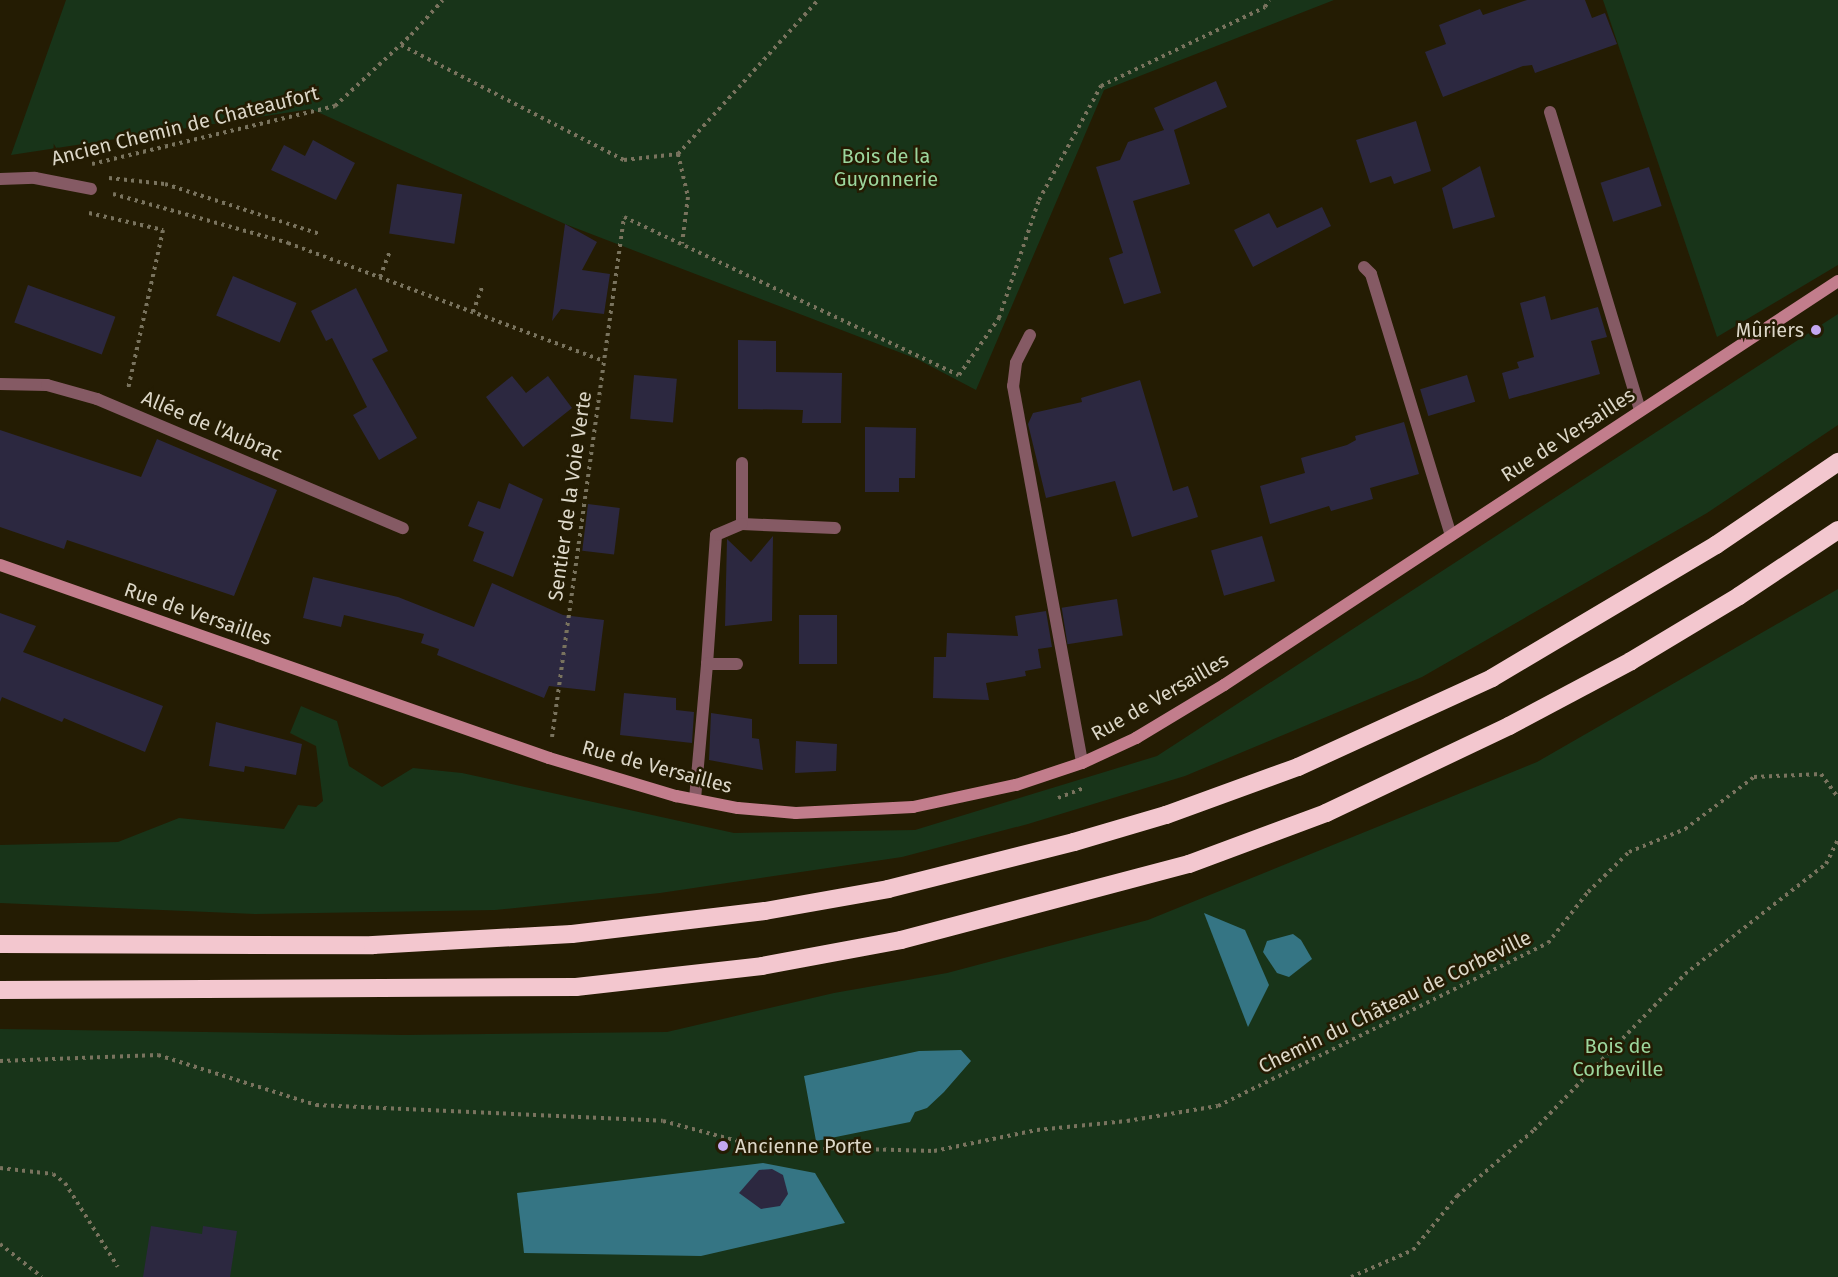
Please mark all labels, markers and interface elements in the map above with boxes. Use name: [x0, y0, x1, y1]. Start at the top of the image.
street label: Ancien Chemin de Chateaufort: [49, 81, 321, 171]
park label: Bois de la Guyonnerie: [834, 144, 938, 191]
place label: Mûriers: [1736, 318, 1804, 342]
marker: Mûriers: [1809, 323, 1823, 337]
street label: Rue de Versailles: [1497, 383, 1639, 487]
street label: Allée de l'Aubrac: [138, 386, 286, 466]
street label: Sentier de la Voie Verte: [543, 390, 597, 602]
street label: Rue de Versailles: [121, 577, 275, 651]
street label: Rue de Versailles: [1087, 648, 1233, 746]
street label: Rue de Versailles: [579, 735, 735, 799]
street label: Chemin du Château de Corbeville: [1255, 925, 1535, 1079]
park label: Bois de Corbeville: [1573, 1034, 1663, 1081]
place label: Ancienne Porte: [735, 1134, 872, 1158]
marker: Ancienne Porte: [716, 1139, 730, 1153]

